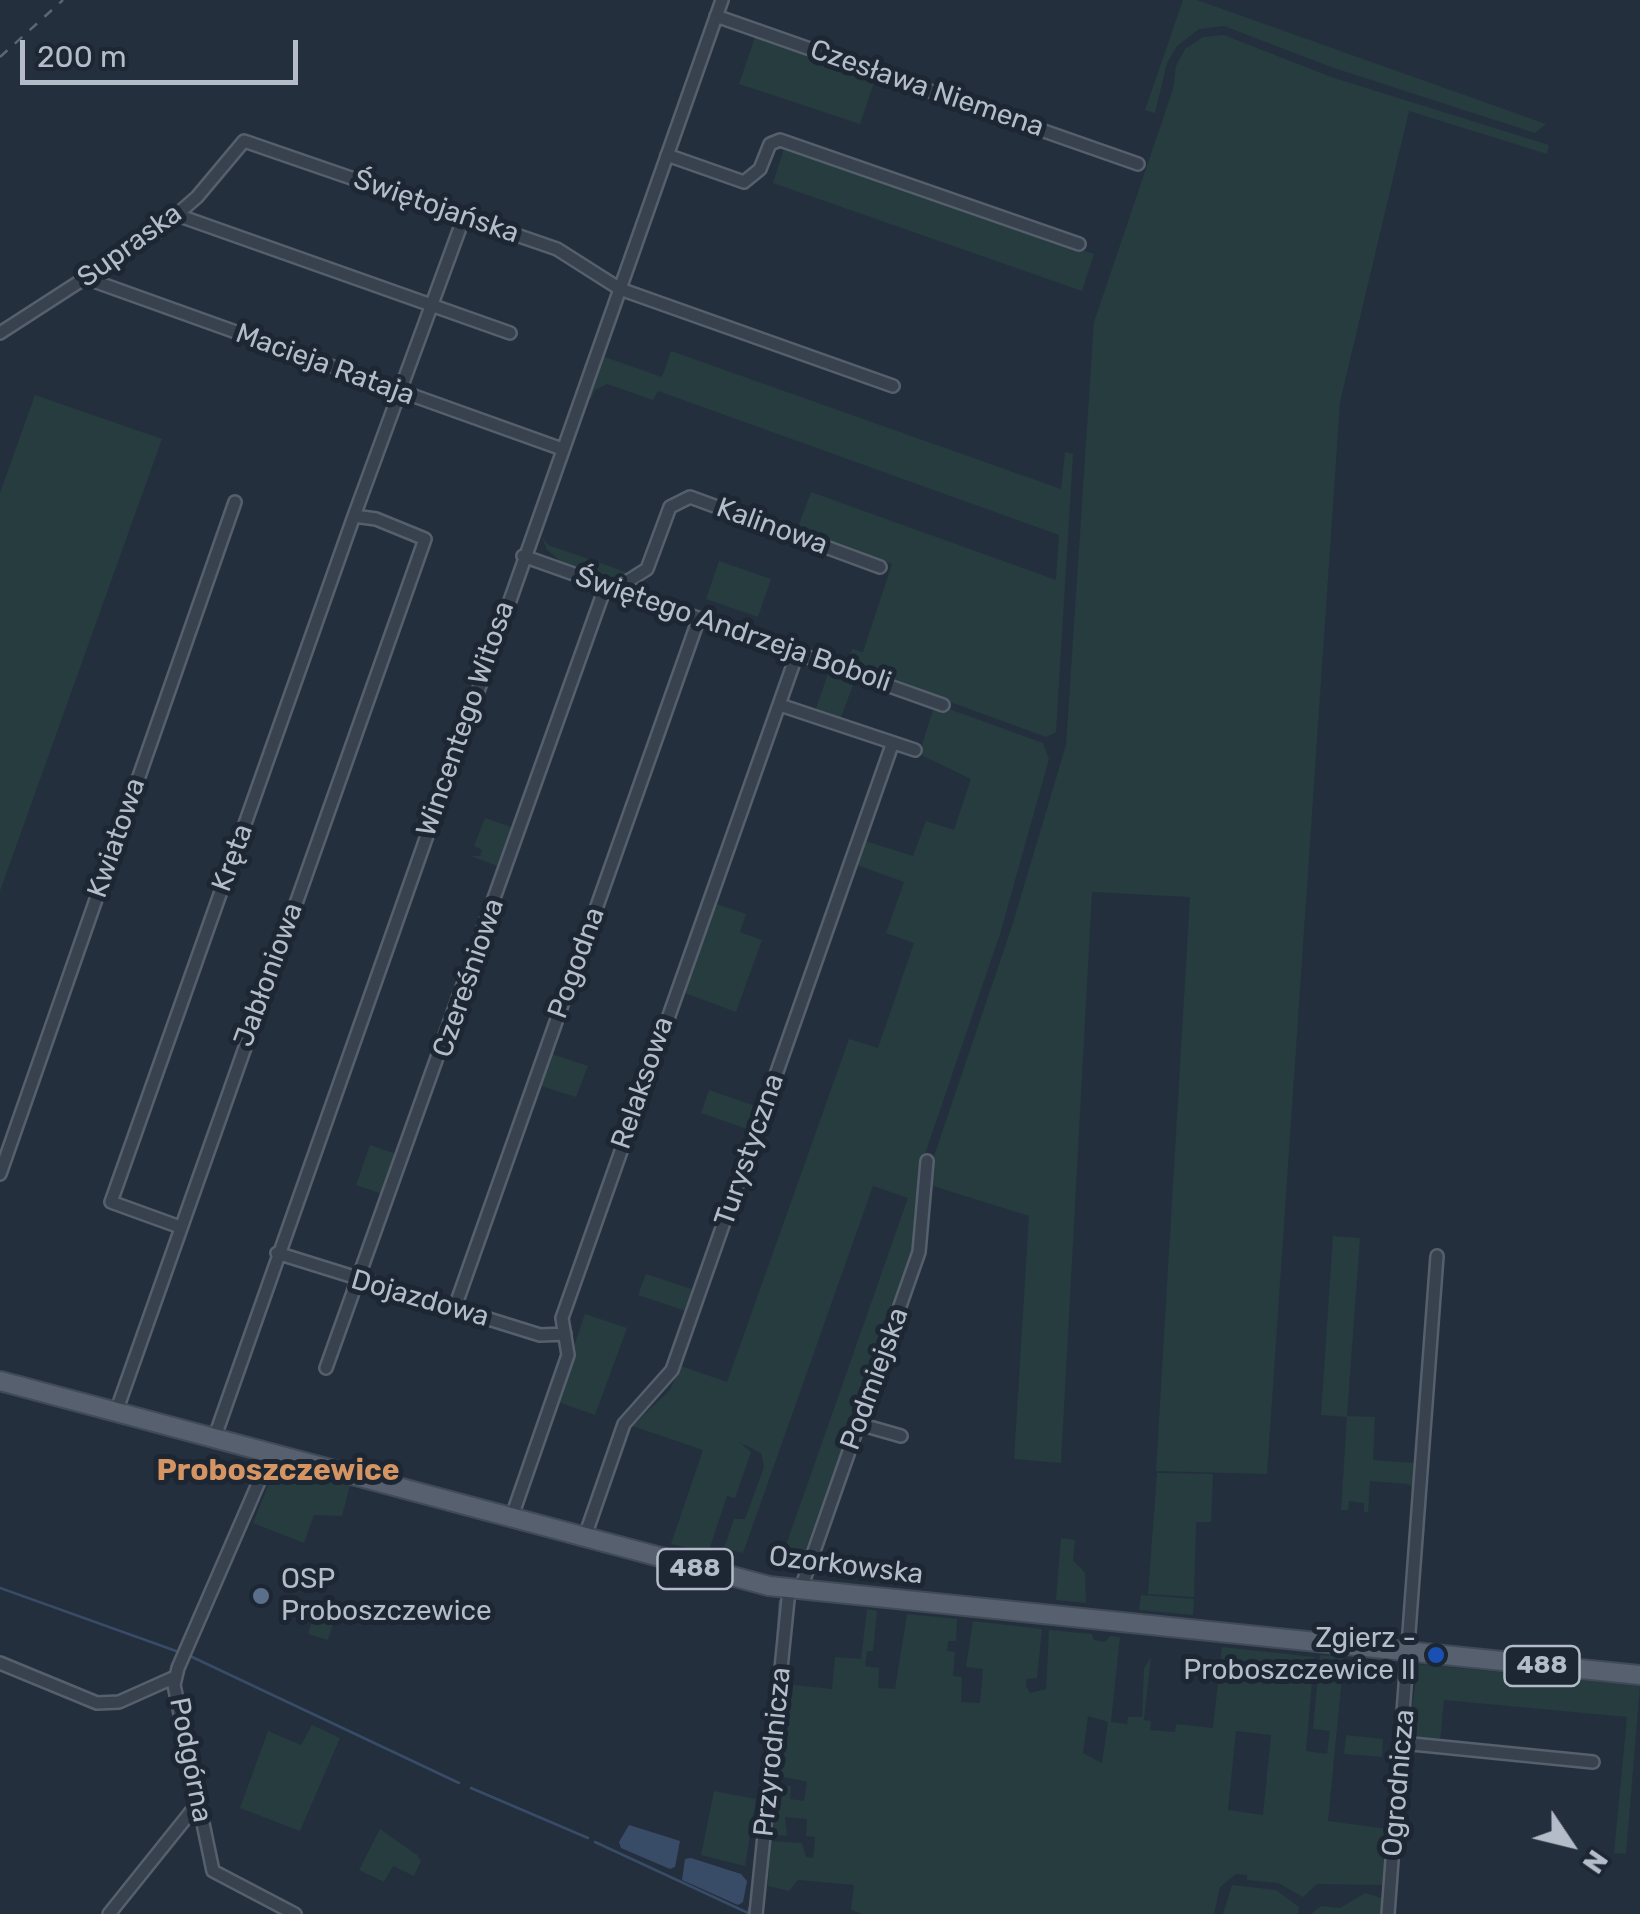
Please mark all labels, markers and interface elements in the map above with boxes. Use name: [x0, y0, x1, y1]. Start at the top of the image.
scale bar: [25, 20, 302, 82]
street label: Czesława Niemena: [806, 33, 1048, 145]
text: 200 m: [37, 39, 127, 75]
street label: Świętojańska: [349, 163, 523, 251]
street label: Supraska: [71, 197, 189, 295]
street label: Macieja Rataja: [231, 317, 419, 413]
street label: Kalinowa: [712, 491, 832, 563]
street label: Świętego Andrzeja Boboli: [571, 560, 895, 700]
street label: Wincentego Witosa: [410, 597, 522, 841]
street label: Kwiatowa: [81, 774, 153, 902]
street label: Kręta: [205, 820, 261, 896]
street label: Czereśniowa: [426, 894, 512, 1062]
street label: Jabłoniowa: [227, 899, 311, 1051]
street label: Pogodna: [541, 903, 613, 1023]
street label: Relaksowa: [605, 1012, 681, 1154]
street label: Turystyczna: [708, 1069, 792, 1231]
street label: Dojazdowa: [347, 1263, 493, 1335]
street label: Podmiejska: [834, 1303, 916, 1455]
district label: Proboszczewice: [156, 1453, 400, 1489]
street label: Ozorkowska: [767, 1540, 925, 1592]
road number: 488: [658, 1549, 732, 1589]
place label: OSP Proboszczewice: [281, 1563, 492, 1629]
marker: OSP Proboszczewice: [250, 1585, 272, 1607]
place label: Zgierz - Proboszczewice II: [1183, 1622, 1416, 1688]
marker: Zgierz - Proboszczewice II: [1425, 1644, 1447, 1666]
road number: 488: [1504, 1646, 1580, 1686]
street label: Przyrodnicza: [747, 1666, 799, 1838]
street label: Podgórna: [161, 1695, 219, 1825]
street label: Ogrodnicza: [1376, 1708, 1422, 1858]
north arrow: [1520, 1794, 1620, 1894]
text: N: [1576, 1844, 1614, 1879]

